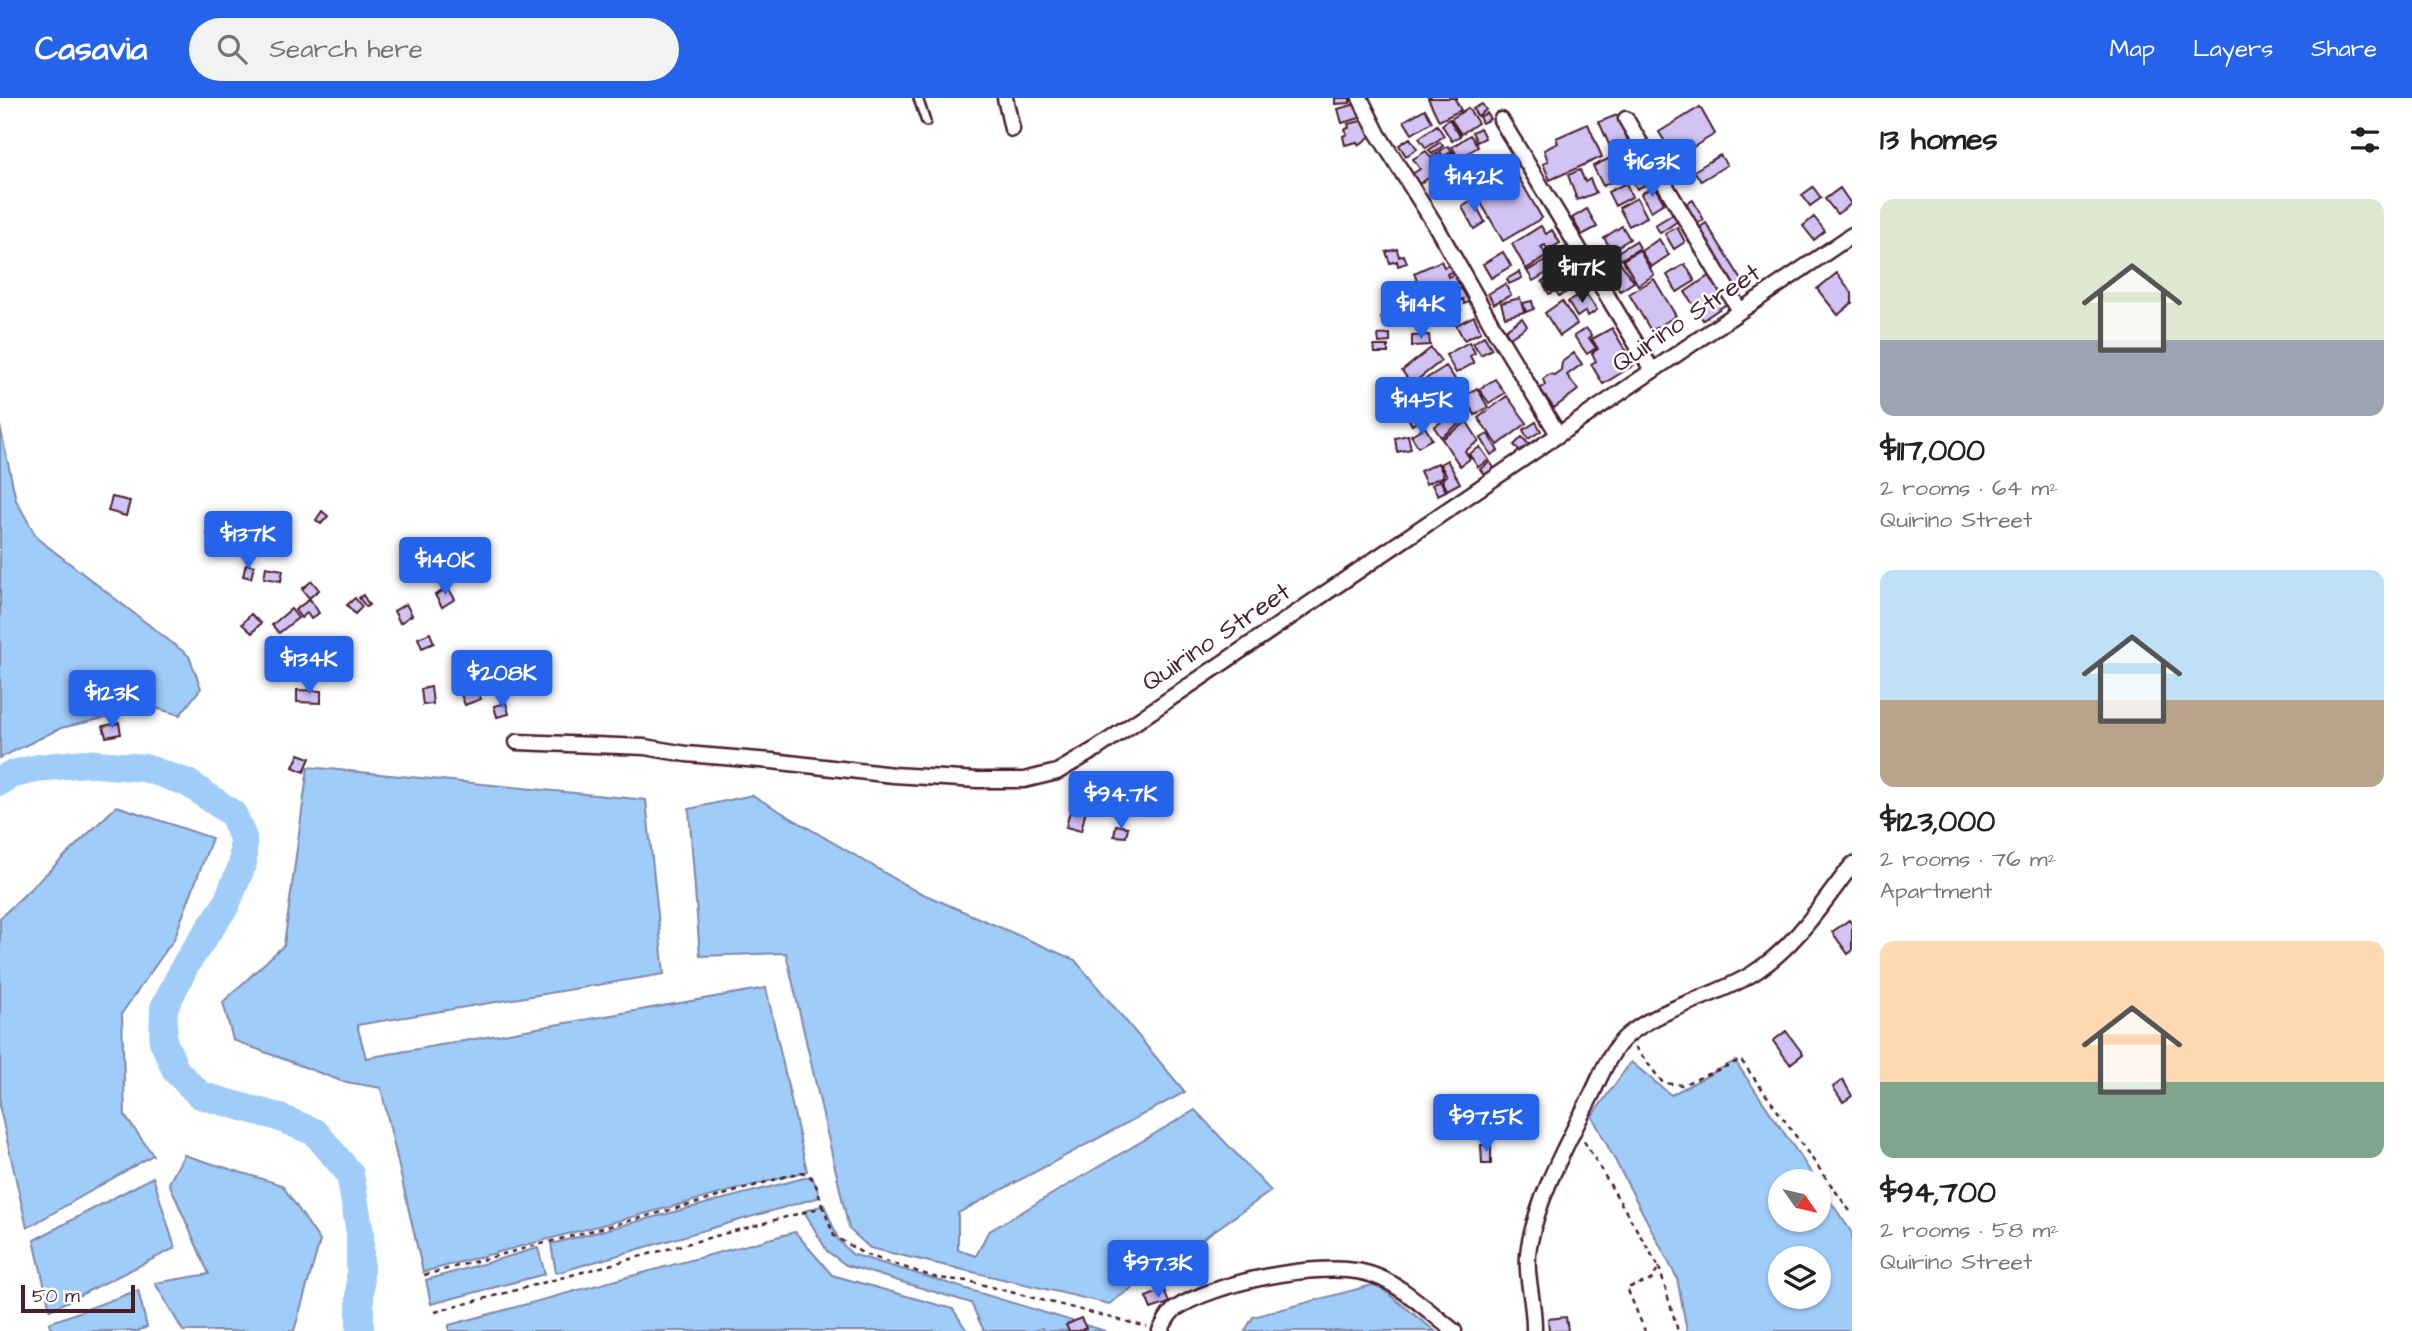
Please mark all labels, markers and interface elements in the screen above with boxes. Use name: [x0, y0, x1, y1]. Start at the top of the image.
search box: [189, 18, 679, 81]
text: Casavia: [35, 26, 147, 72]
icon: search: [213, 30, 251, 68]
text: Search here: [269, 31, 423, 67]
text: Map: [2110, 32, 2155, 66]
text: Layers: [2193, 32, 2273, 66]
text: Share: [2311, 32, 2377, 66]
text: 13 homes: [1880, 119, 1997, 161]
icon: filters: [2346, 121, 2384, 159]
pin: $163K: [1603, 140, 1701, 199]
text: $163K: [1624, 146, 1680, 178]
pin: $142K: [1425, 155, 1523, 214]
text: $142K: [1445, 161, 1503, 193]
icon: home: [2069, 245, 2195, 371]
pin: $117K: [1533, 246, 1631, 305]
text: $117K: [1559, 252, 1605, 284]
street label: Quirino Street: [1605, 255, 1768, 381]
pin: $114K: [1372, 282, 1470, 341]
text: $114K: [1397, 288, 1445, 320]
pin: $145K: [1373, 378, 1471, 437]
text: $145K: [1391, 384, 1453, 416]
text: $117,000: [1880, 430, 1985, 472]
text: 2 rooms · 64 m²: [1880, 472, 2058, 504]
text: Quirino Street: [1880, 504, 2032, 536]
pin: $137K: [199, 512, 297, 571]
text: $137K: [220, 518, 276, 550]
pin: $140K: [396, 538, 494, 597]
text: $140K: [415, 544, 475, 576]
street label: Quirino Street: [1135, 574, 1298, 700]
icon: home: [2069, 616, 2195, 742]
pin: $134K: [260, 636, 358, 696]
text: $134K: [280, 643, 338, 675]
pin: $208K: [453, 650, 551, 710]
text: $208K: [467, 657, 537, 689]
pin: $123K: [63, 670, 161, 730]
text: $123K: [85, 677, 139, 709]
pin: $94.7K: [1064, 772, 1178, 831]
text: $94.7K: [1085, 778, 1157, 810]
text: $123,000: [1880, 801, 1995, 843]
text: 2 rooms · 76 m²: [1880, 843, 2056, 875]
text: Apartment: [1880, 875, 1992, 907]
icon: home: [2069, 987, 2195, 1113]
pin: $97.5K: [1429, 1094, 1543, 1154]
text: $97.5K: [1449, 1101, 1523, 1133]
north arrow: [1768, 1169, 1830, 1232]
map controls: [1768, 1169, 1831, 1309]
text: $94,700: [1880, 1172, 1996, 1214]
text: 2 rooms · 58 m²: [1880, 1214, 2059, 1246]
pin: $97.3K: [1101, 1240, 1215, 1300]
button: layers: [1768, 1246, 1831, 1309]
text: Quirino Street: [1880, 1246, 2032, 1278]
text: $97.3K: [1124, 1247, 1192, 1279]
scale bar: [21, 1282, 135, 1314]
text: 50 m: [32, 1283, 80, 1310]

